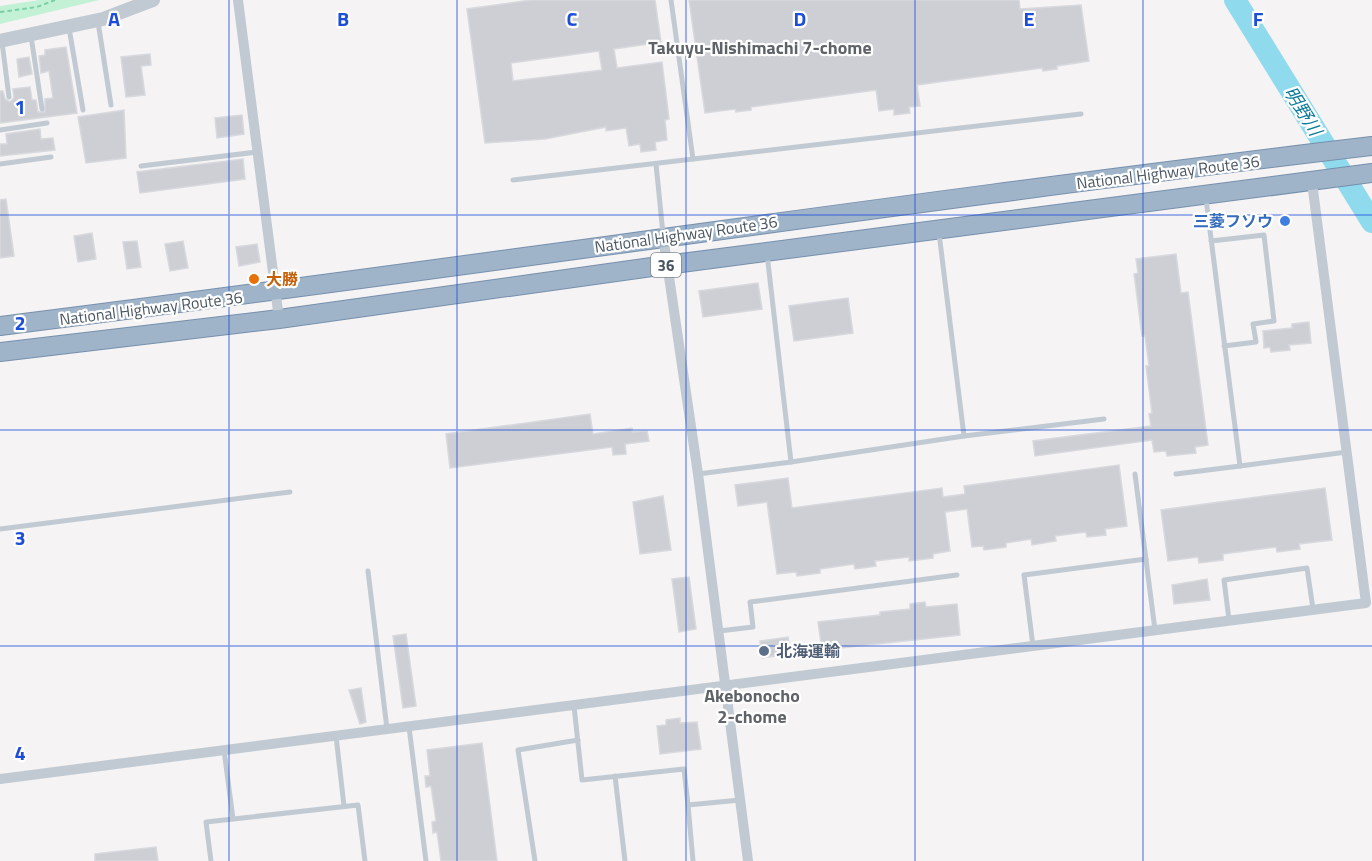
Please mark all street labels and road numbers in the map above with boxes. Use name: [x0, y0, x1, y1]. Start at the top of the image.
street label: National Highway Route 36: [1075, 149, 1261, 195]
street label: National Highway Route 36: [593, 209, 779, 259]
road number: 36: [651, 253, 681, 277]
street label: National Highway Route 36: [58, 285, 244, 331]

